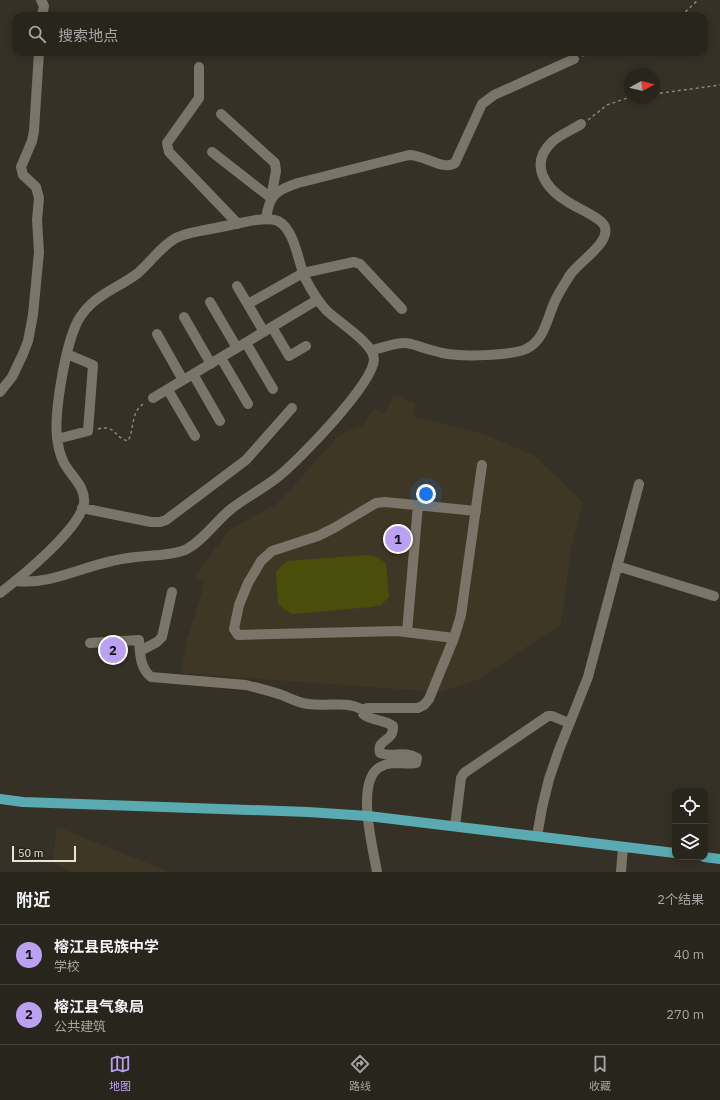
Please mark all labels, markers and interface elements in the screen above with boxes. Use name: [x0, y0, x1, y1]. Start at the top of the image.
search box: [12, 12, 708, 56]
icon: search: [26, 23, 48, 45]
text: 搜索地点: [58, 26, 118, 45]
north arrow: [624, 68, 660, 104]
your location: [416, 484, 436, 504]
pin: 1: [385, 524, 411, 554]
pin: 2: [100, 635, 126, 665]
map controls: [672, 788, 708, 860]
button: locate: [672, 788, 708, 824]
button: layers: [672, 824, 708, 860]
scale bar: [12, 844, 76, 863]
text: 50 m: [18, 846, 43, 860]
text: 附近: [16, 889, 50, 911]
text: 2个结果: [657, 891, 704, 908]
text: 榕江县民族中学: [54, 937, 159, 956]
text: 1: [25, 946, 33, 963]
text: 40 m: [674, 946, 704, 963]
text: 学校: [54, 958, 80, 975]
text: 榕江县气象局: [54, 997, 144, 1016]
text: 2: [25, 1006, 33, 1023]
text: 270 m: [666, 1006, 704, 1023]
text: 公共建筑: [54, 1018, 106, 1035]
tab: 地图: [109, 1053, 131, 1093]
tab: 路线: [349, 1053, 371, 1093]
tab: 收藏: [589, 1053, 611, 1093]

